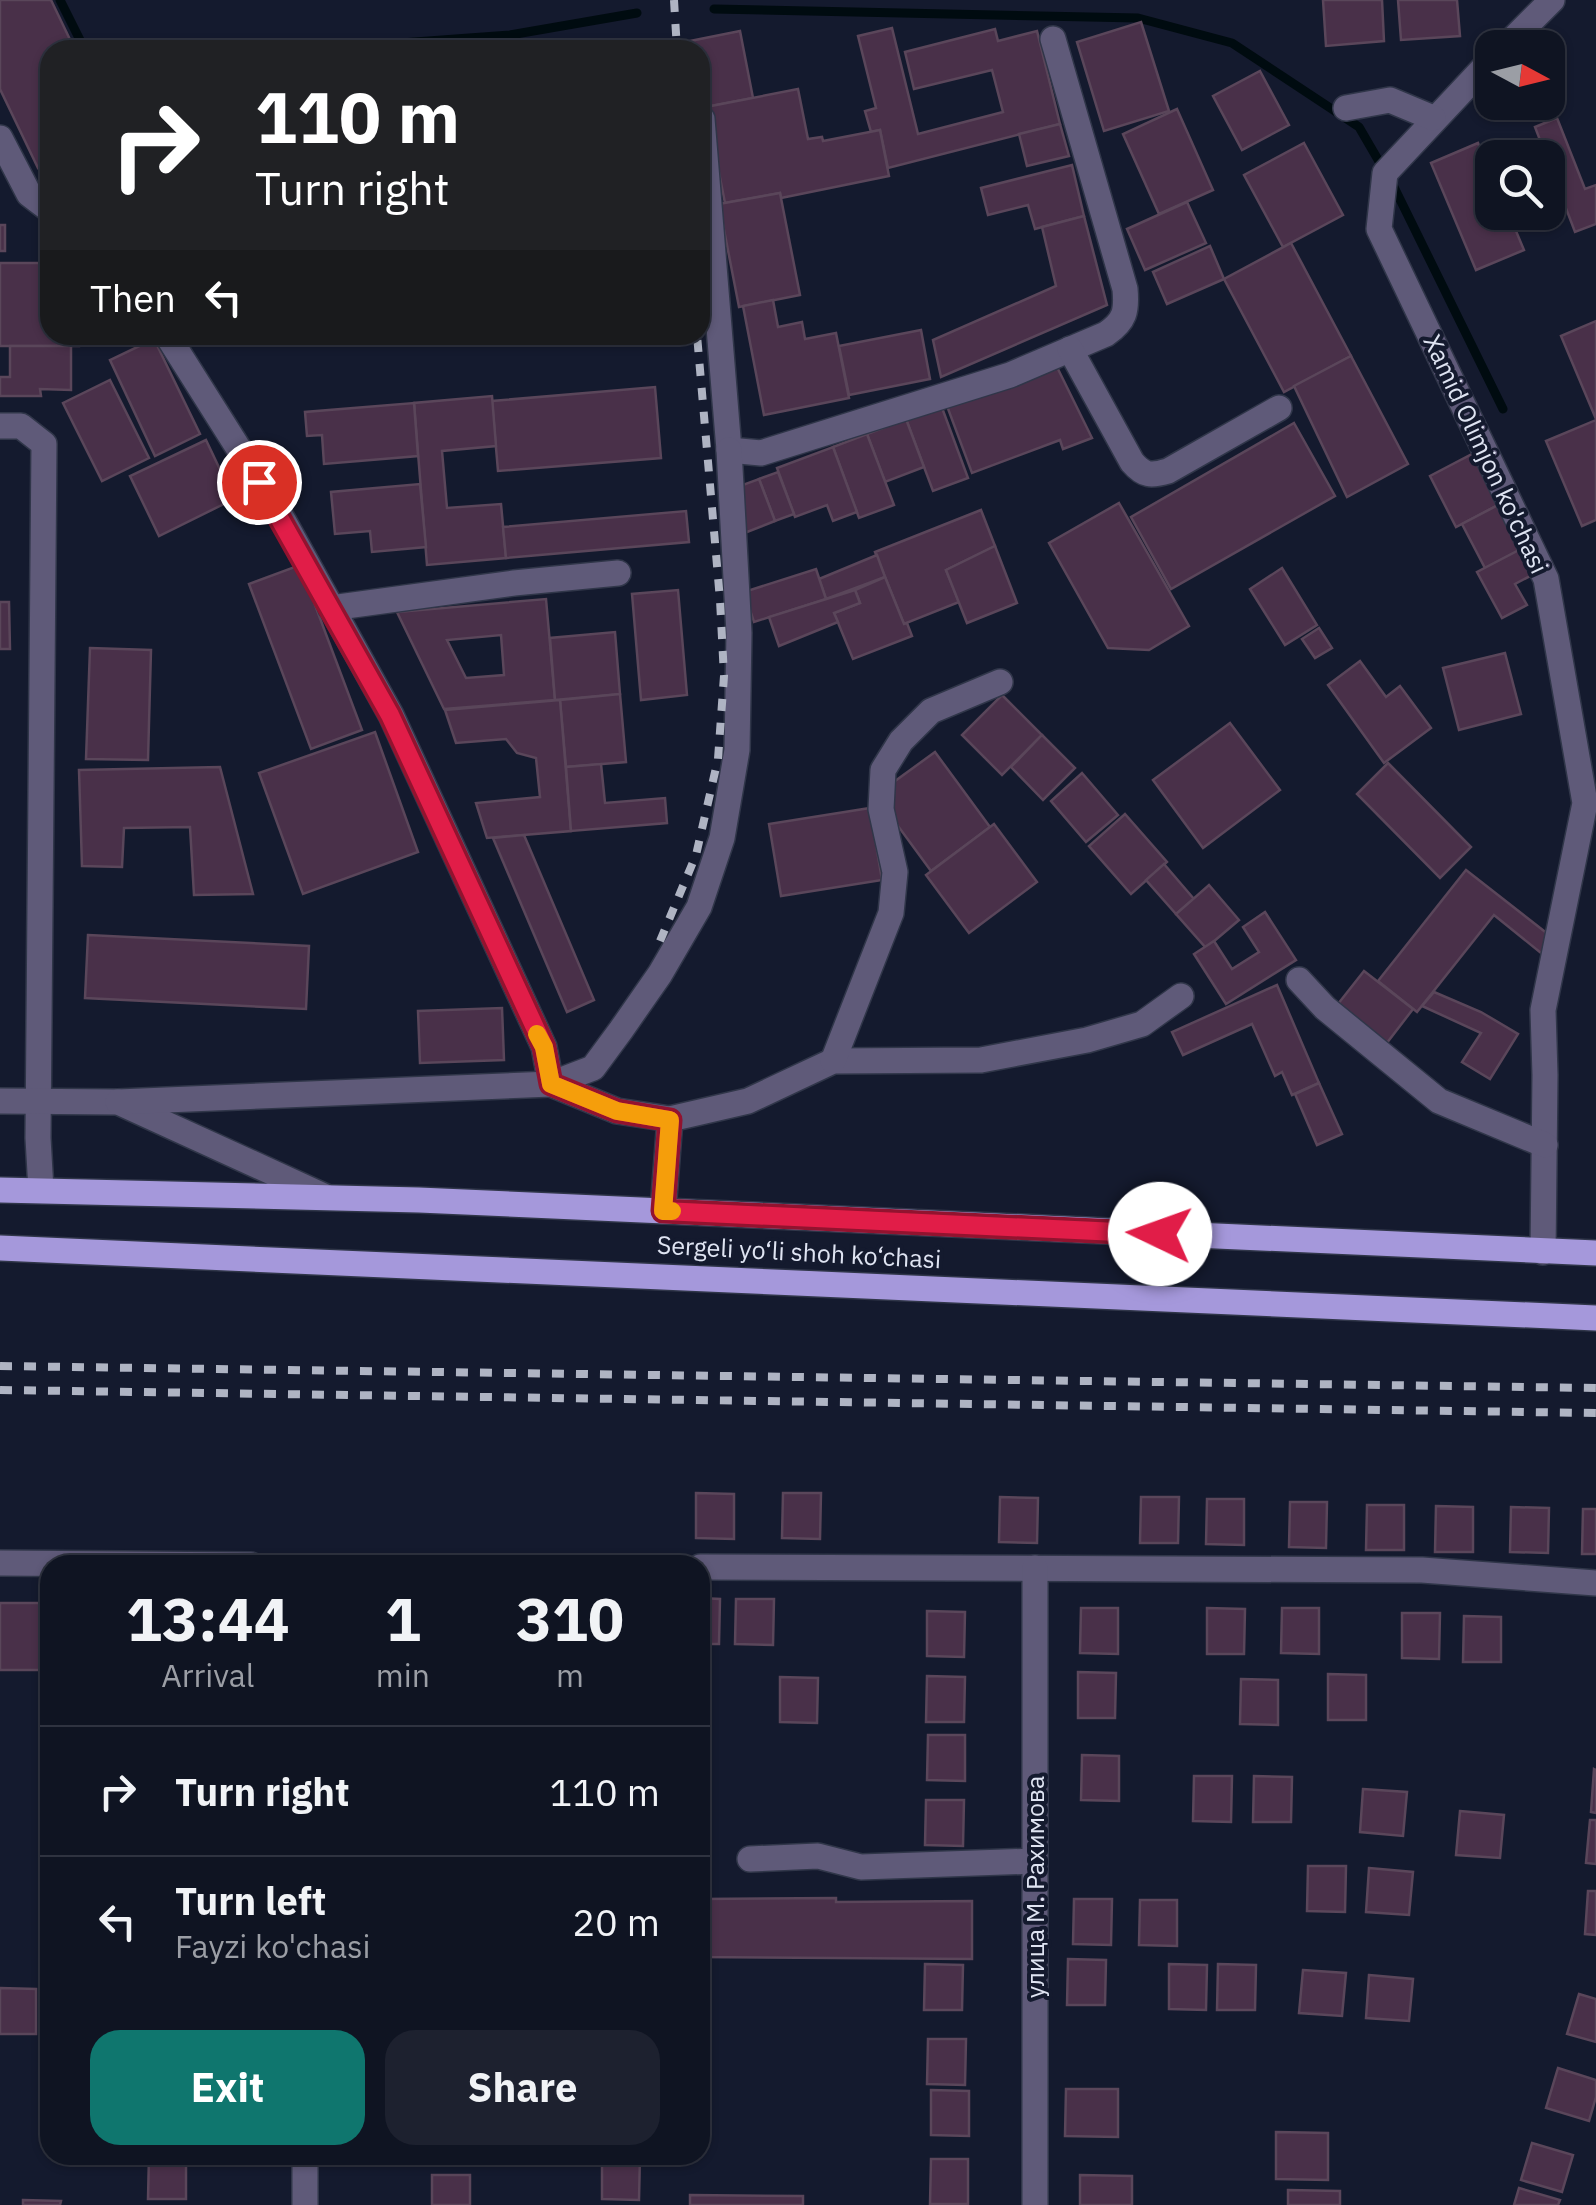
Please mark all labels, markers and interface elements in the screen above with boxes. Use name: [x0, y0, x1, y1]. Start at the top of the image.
north arrow: [1475, 30, 1565, 120]
map controls: [1475, 30, 1565, 230]
text: 110 m: [255, 71, 460, 162]
icon: right: [90, 80, 220, 210]
button: search: [1475, 140, 1565, 230]
text: Turn right: [255, 159, 450, 217]
icon: left: [196, 270, 251, 325]
text: Then: [90, 273, 176, 322]
street label: Xamid Olimjon ko'chasi: [1417, 329, 1556, 579]
pin: [217, 440, 302, 525]
icon: arrive: [232, 455, 287, 510]
position arrow: [1108, 1182, 1212, 1286]
street label: Sergeli yo‘li shoh ko‘chasi: [656, 1228, 942, 1275]
text: 13:44: [126, 1579, 290, 1658]
text: 1: [385, 1579, 421, 1658]
text: 310: [516, 1579, 624, 1658]
text: Arrival: [161, 1654, 255, 1696]
text: min: [376, 1654, 430, 1696]
text: m: [556, 1654, 584, 1696]
icon: right: [90, 1764, 145, 1819]
text: Turn right: [175, 1767, 350, 1816]
text: 110 m: [549, 1767, 660, 1816]
street label: улица М. Рахимова: [1018, 1776, 1051, 1998]
text: Turn left: [175, 1876, 326, 1925]
icon: left: [90, 1894, 145, 1949]
text: 20 m: [572, 1897, 660, 1946]
text: Fayzi ko'chasi: [175, 1925, 371, 1967]
button: Exit: [90, 2030, 365, 2145]
button: Share: [385, 2030, 660, 2145]

